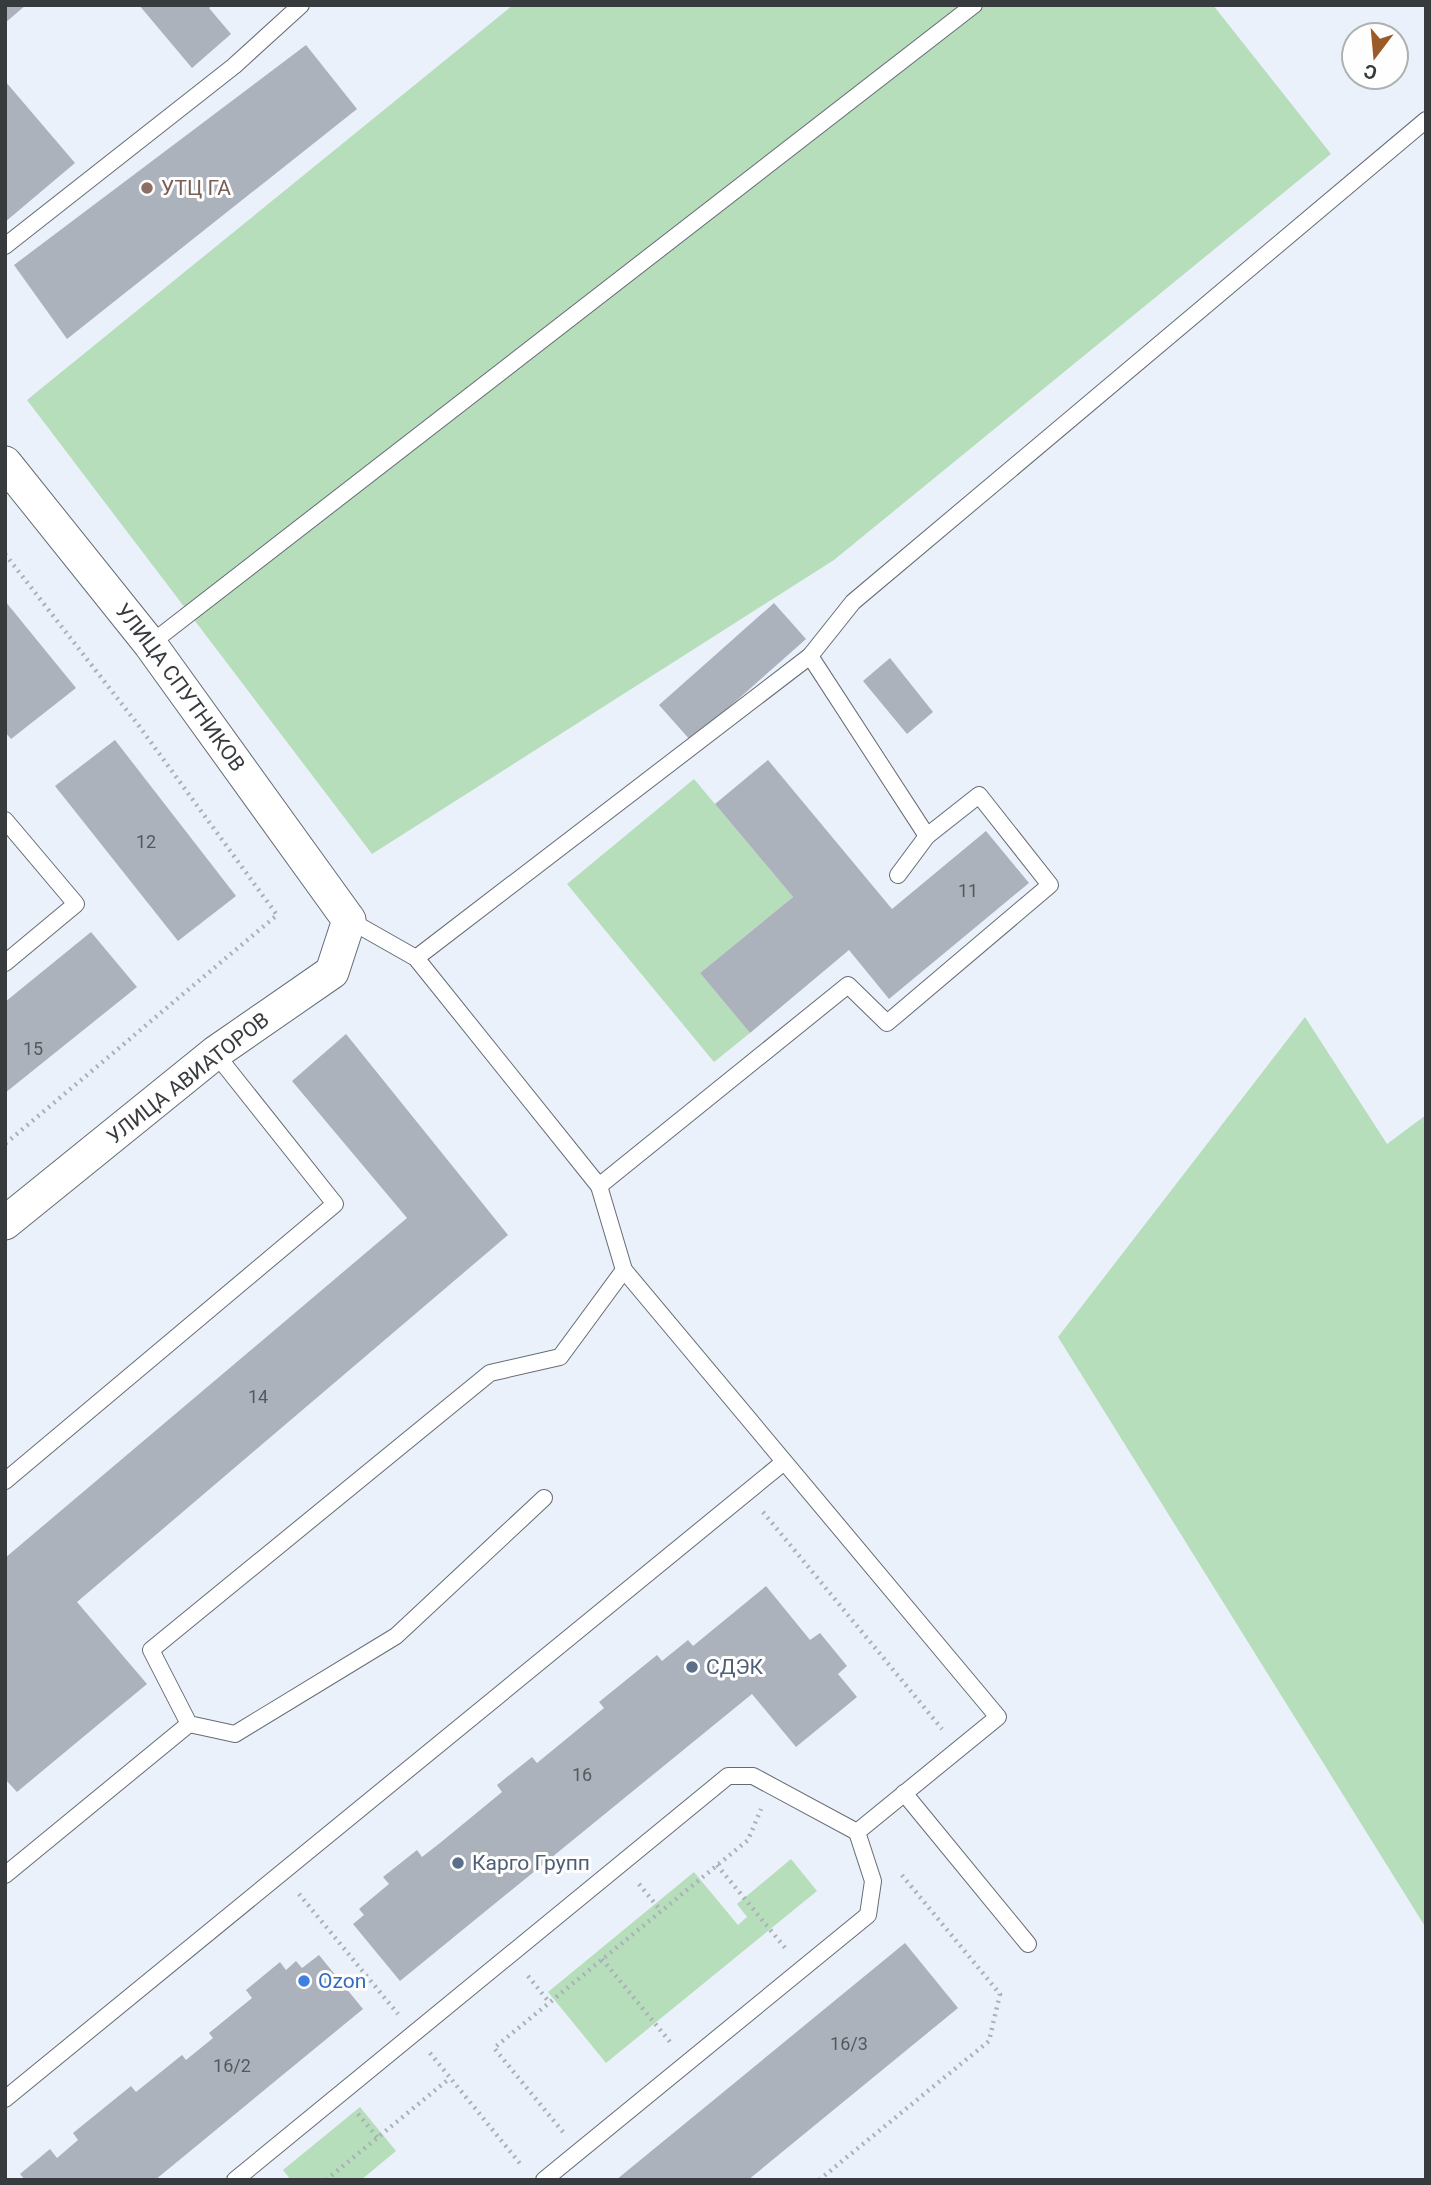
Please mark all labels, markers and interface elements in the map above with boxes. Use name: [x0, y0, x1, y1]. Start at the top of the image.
north arrow: [1340, 21, 1410, 91]
text: С: [1361, 59, 1380, 85]
place label: УТЦ ГА: [161, 176, 231, 200]
marker: УТЦ ГА: [139, 180, 155, 196]
street label: УЛИЦА СПУТНИКОВ: [111, 599, 250, 776]
house number: 12: [136, 831, 156, 852]
house number: 11: [958, 880, 978, 901]
street label: УЛИЦА АВИАТОРОВ: [102, 1007, 274, 1149]
house number: 15: [23, 1038, 43, 1059]
house number: 14: [248, 1386, 268, 1407]
place label: СДЭК: [706, 1655, 764, 1679]
marker: СДЭК: [684, 1659, 700, 1675]
house number: 16: [572, 1764, 592, 1785]
place label: Карго Групп: [472, 1851, 590, 1875]
marker: Карго Групп: [450, 1855, 466, 1871]
place label: Ozon: [318, 1969, 366, 1993]
marker: Ozon: [296, 1973, 312, 1989]
house number: 16/3: [830, 2033, 868, 2054]
house number: 16/2: [213, 2055, 251, 2076]

